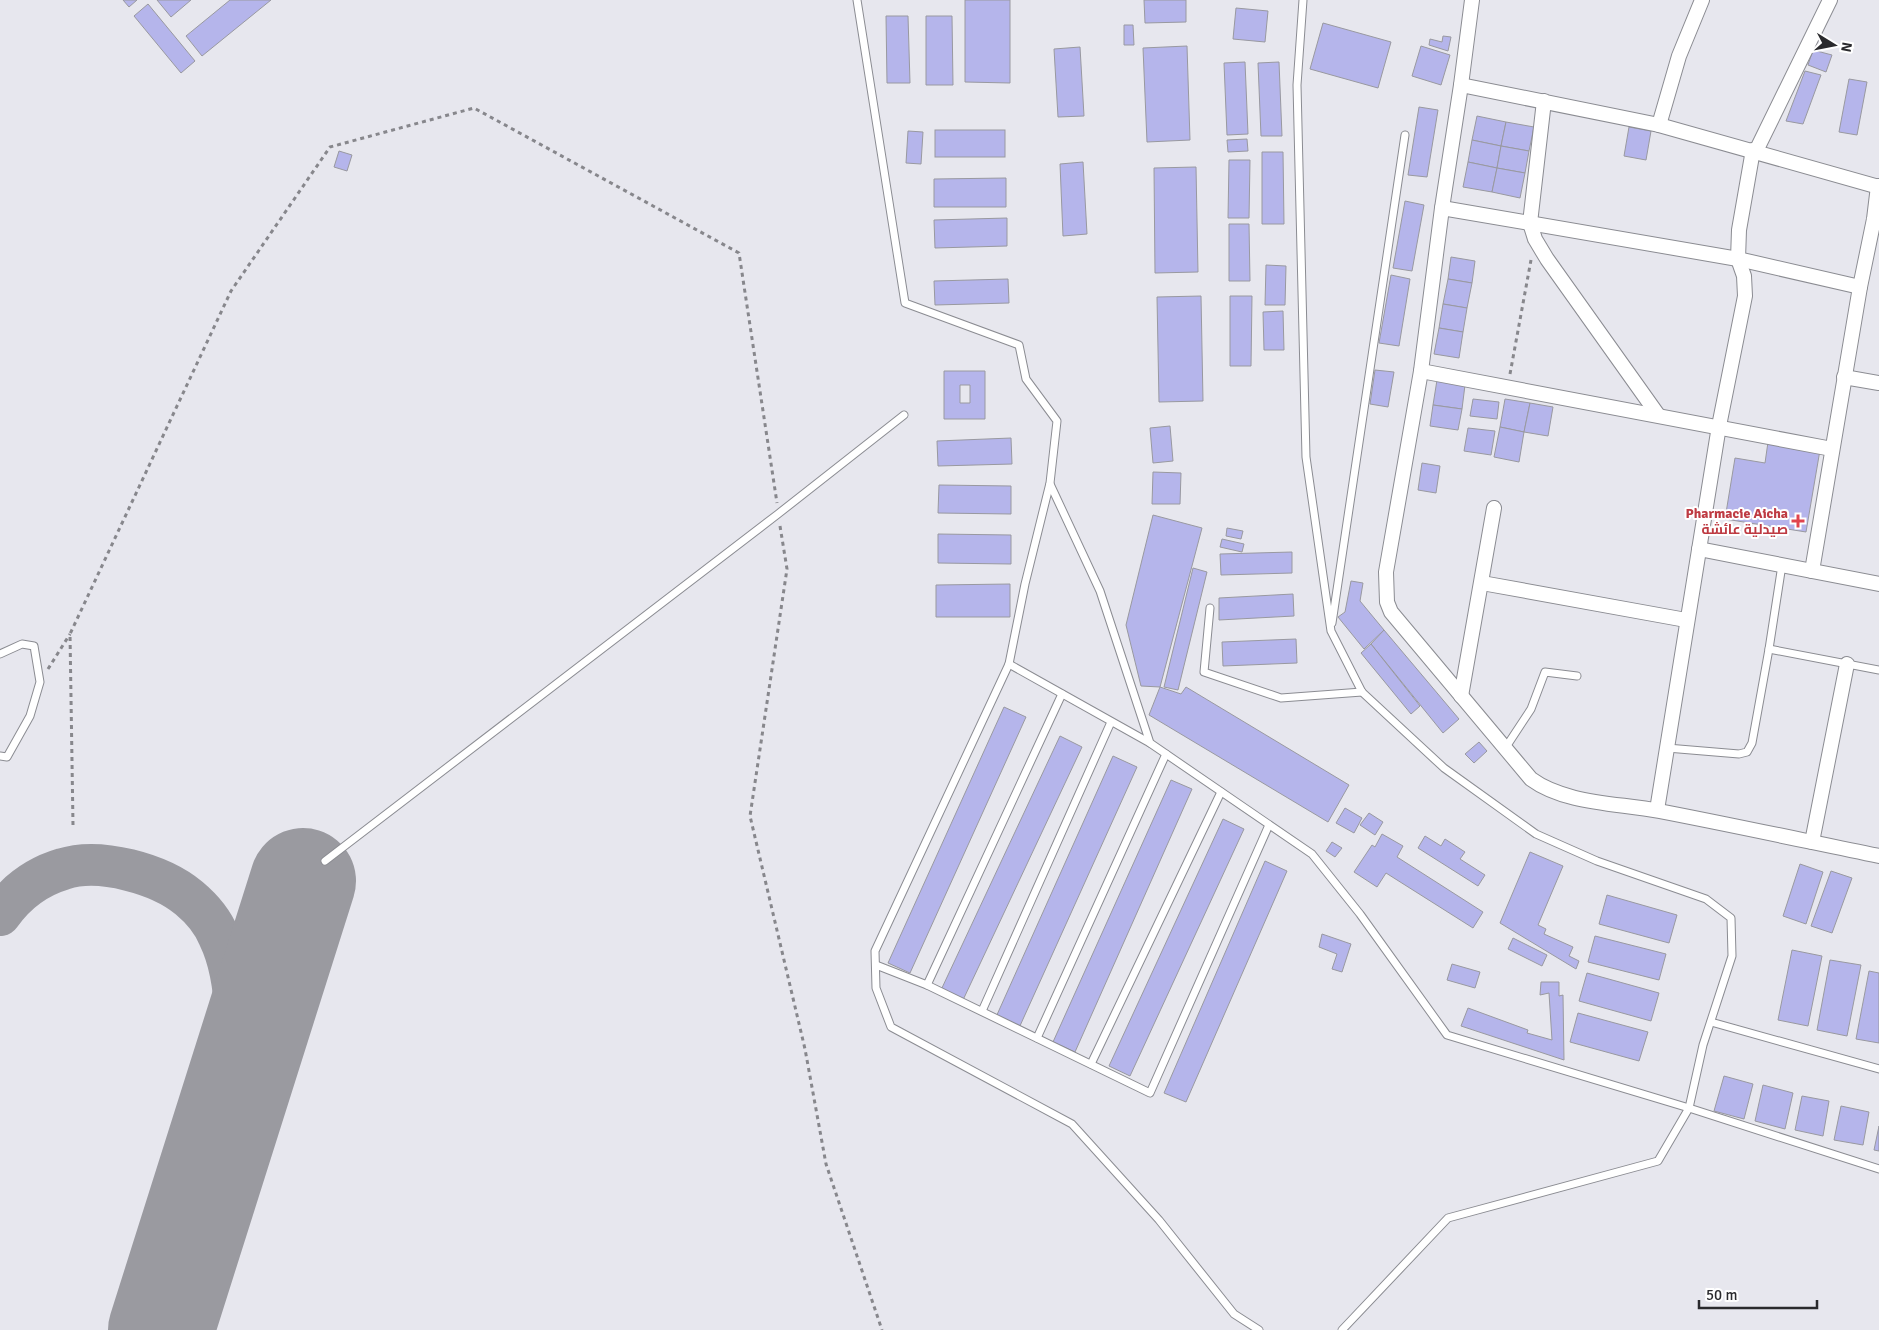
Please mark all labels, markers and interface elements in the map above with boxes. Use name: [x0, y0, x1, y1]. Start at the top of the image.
north arrow: [1809, 20, 1859, 70]
text: N: [1837, 41, 1856, 53]
place label: Pharmacie Aicha صيدلية عائشة: [1685, 505, 1788, 538]
marker: Pharmacie Aicha صيدلية عائشة: [1792, 515, 1804, 527]
scale bar: [1699, 1278, 1816, 1310]
text: 50 m: [1706, 1286, 1737, 1304]

